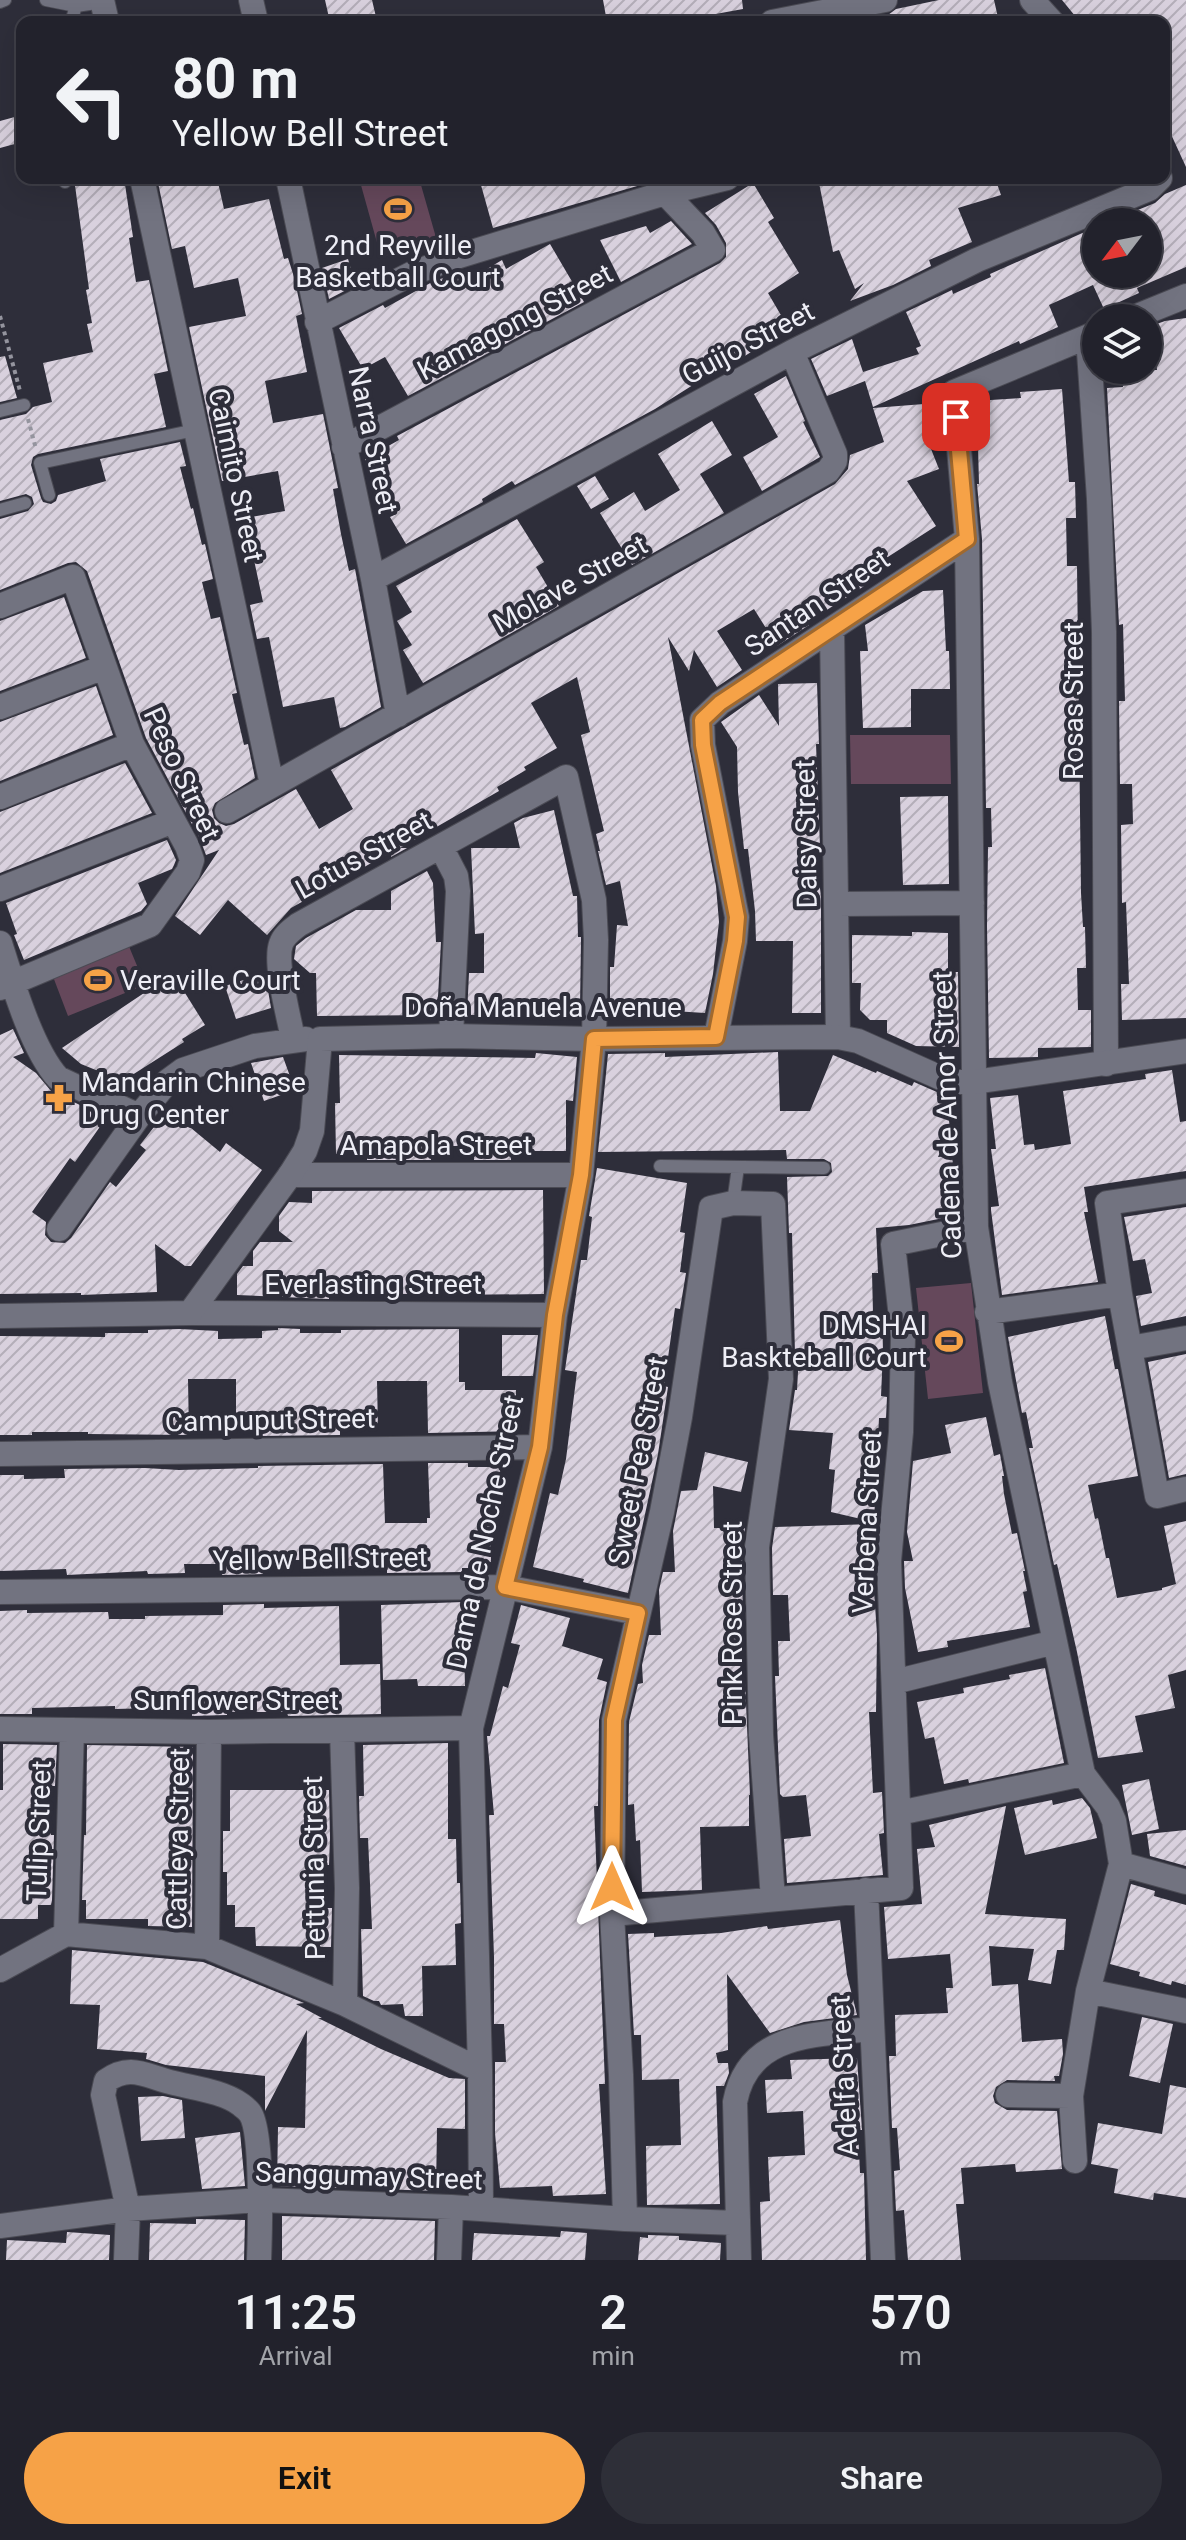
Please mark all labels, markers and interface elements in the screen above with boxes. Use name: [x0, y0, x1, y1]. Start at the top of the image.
text: 80 m: [172, 46, 299, 112]
icon: left: [40, 48, 144, 152]
text: Yellow Bell Street: [172, 113, 449, 155]
sports icon: 2nd Reyville Basketball Court: [383, 194, 413, 224]
north arrow: [1082, 208, 1162, 288]
map controls: [1082, 208, 1162, 384]
place label: 2nd Reyville Basketball Court: [295, 229, 501, 294]
street label: Kamagong Street: [412, 257, 618, 387]
street label: Guijo Street: [676, 294, 820, 392]
button: layers: [1082, 304, 1162, 384]
street label: Narra Street: [341, 363, 405, 517]
pin: [922, 383, 990, 451]
street label: Caimito Street: [201, 385, 271, 565]
icon: arrive: [934, 395, 978, 439]
street label: Molave Street: [487, 528, 653, 640]
street label: Santan Street: [738, 542, 896, 664]
street label: Rosas Street: [1057, 622, 1090, 780]
street label: Peso Street: [137, 702, 227, 846]
street label: Daisy Street: [788, 759, 824, 909]
street label: Lotus Street: [290, 804, 438, 906]
place label: Veraville Court: [120, 964, 301, 997]
sports icon: Veraville Court: [83, 965, 113, 995]
street label: Cadena de Amor Street: [925, 970, 969, 1260]
street label: Doña Manuela Avenue: [404, 991, 682, 1024]
place label: Mandarin Chinese Drug Center: [81, 1066, 306, 1131]
pharmacy icon: Mandarin Chinese Drug Center: [44, 1083, 74, 1113]
street label: Amapola Street: [340, 1129, 532, 1162]
street label: Everlasting Street: [264, 1268, 482, 1301]
place label: DMSHAI Baskteball Court: [721, 1309, 927, 1374]
sports icon: DMSHAI Baskteball Court: [934, 1326, 964, 1356]
street label: Sweet Pea Street: [602, 1354, 674, 1568]
street label: Dama de Noche Street: [440, 1392, 530, 1672]
street label: Campuput Street: [165, 1402, 375, 1438]
street label: Verbena Street: [846, 1429, 888, 1615]
street label: Pink Rose Street: [716, 1521, 749, 1725]
street label: Yellow Bell Street: [212, 1541, 428, 1577]
street label: Sunflower Street: [133, 1684, 339, 1717]
street label: Cattleya Street: [160, 1748, 196, 1930]
street label: Tulip Street: [20, 1760, 58, 1902]
street label: Pettunia Street: [296, 1776, 332, 1960]
position arrow: [570, 1845, 654, 1929]
street label: Adelfa Street: [823, 1994, 865, 2158]
street label: Sanggumay Street: [255, 2156, 483, 2196]
text: 11:25: [234, 2284, 357, 2341]
text: 2: [600, 2284, 627, 2341]
text: 570: [869, 2284, 952, 2341]
text: Arrival: [259, 2341, 333, 2371]
text: min: [591, 2341, 635, 2371]
text: m: [899, 2341, 922, 2371]
button: Exit: [24, 2432, 585, 2524]
button: Share: [601, 2432, 1162, 2524]

